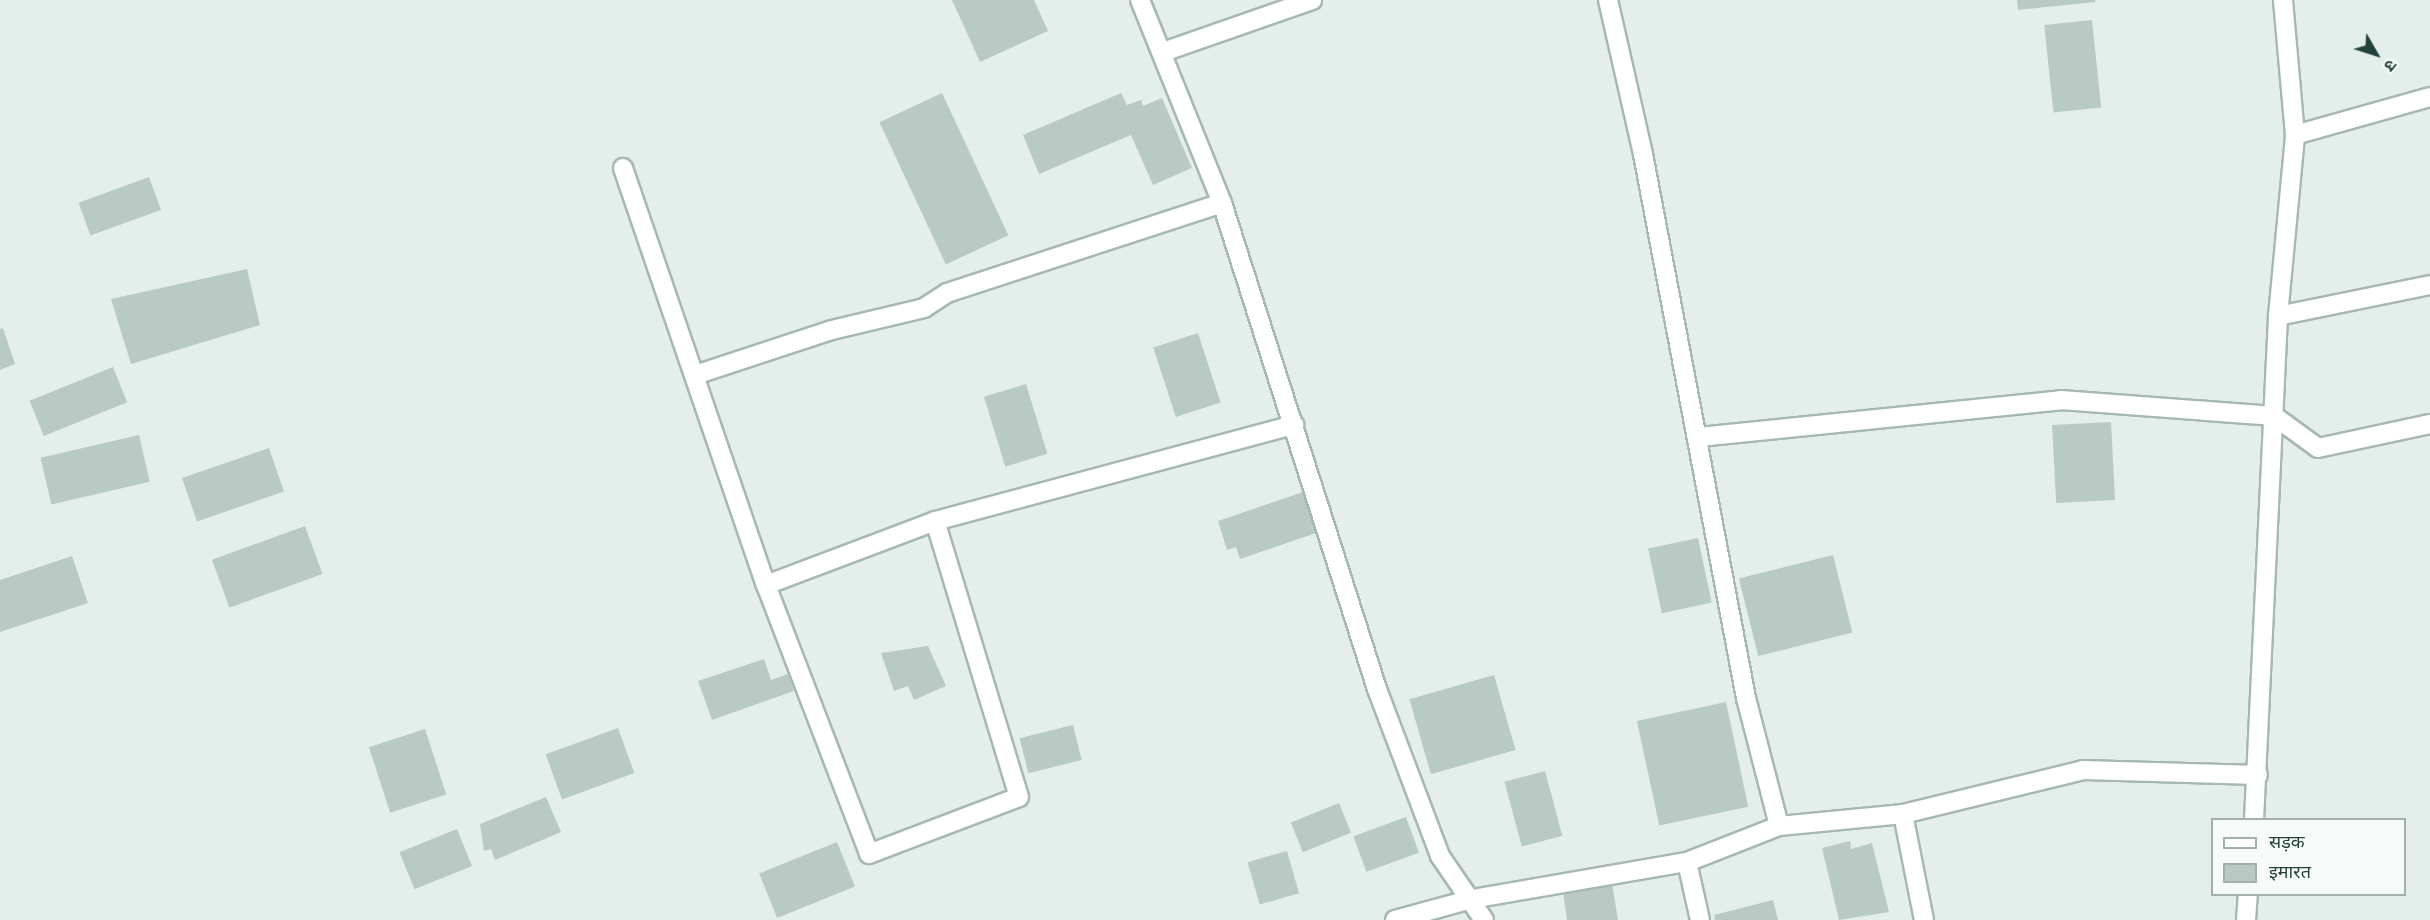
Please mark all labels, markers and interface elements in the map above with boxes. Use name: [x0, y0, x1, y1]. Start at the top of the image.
north arrow: [2346, 24, 2406, 84]
text: उ: [2381, 57, 2400, 75]
legend: [2211, 818, 2406, 896]
text: सड़क: [2269, 832, 2305, 852]
text: इमारत: [2269, 862, 2311, 882]

